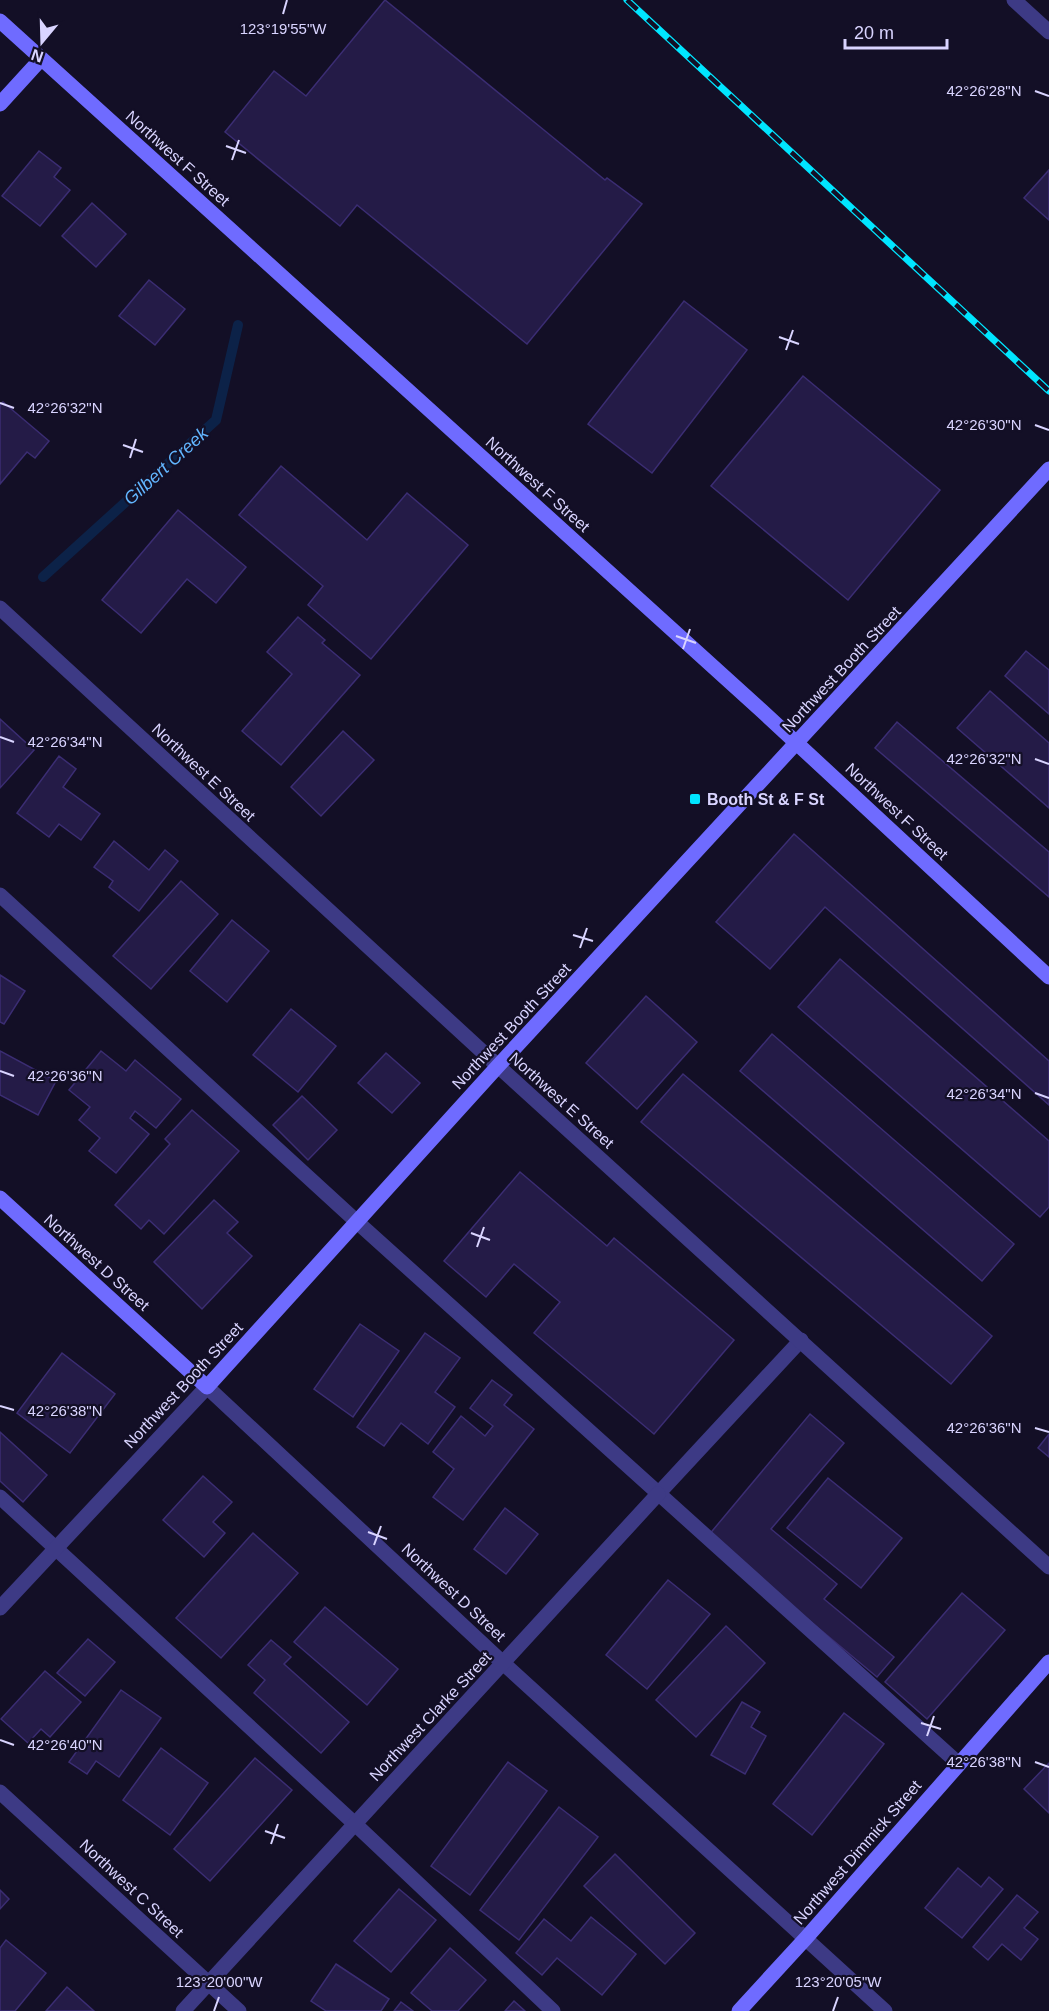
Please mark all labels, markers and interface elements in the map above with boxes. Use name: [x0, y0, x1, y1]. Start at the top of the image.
north arrow: [12, 12, 72, 72]
scale bar: [845, 12, 947, 50]
text: 123°19'55"W: [240, 20, 327, 37]
text: 20 m: [854, 23, 894, 43]
text: N: [29, 46, 46, 66]
text: 42°26'28"N: [946, 82, 1022, 99]
street label: Northwest F Street: [122, 107, 233, 210]
text: 42°26'32"N: [27, 399, 103, 416]
text: 42°26'30"N: [946, 416, 1022, 433]
water label: Gilbert Creek: [120, 422, 213, 509]
street label: Northwest F Street: [482, 433, 593, 536]
street label: Northwest Booth Street: [779, 603, 904, 736]
street label: Northwest E Street: [149, 720, 259, 825]
text: 42°26'34"N: [27, 733, 103, 750]
text: 42°26'32"N: [946, 750, 1022, 767]
street label: Northwest F Street: [842, 760, 952, 863]
place label: Booth St & F St: [707, 791, 825, 808]
marker: Booth St & F St: [688, 792, 702, 806]
street label: Northwest Booth Street: [449, 960, 574, 1093]
street label: Northwest E Street: [506, 1049, 618, 1152]
text: 42°26'36"N: [27, 1067, 103, 1084]
text: 42°26'34"N: [946, 1085, 1022, 1102]
street label: Northwest D Street: [41, 1211, 153, 1314]
street label: Northwest Booth Street: [121, 1319, 246, 1452]
text: 42°26'38"N: [27, 1402, 103, 1419]
text: 42°26'36"N: [946, 1419, 1022, 1436]
street label: Northwest D Street: [398, 1540, 509, 1645]
street label: Northwest Clarke Street: [366, 1648, 495, 1784]
text: 42°26'40"N: [27, 1736, 103, 1753]
text: 42°26'38"N: [946, 1753, 1022, 1770]
street label: Northwest Dimmick Street: [790, 1777, 925, 1928]
street label: Northwest C Street: [76, 1836, 187, 1941]
text: 123°20'00"W: [176, 1973, 263, 1990]
text: 123°20'05"W: [795, 1973, 882, 1990]

